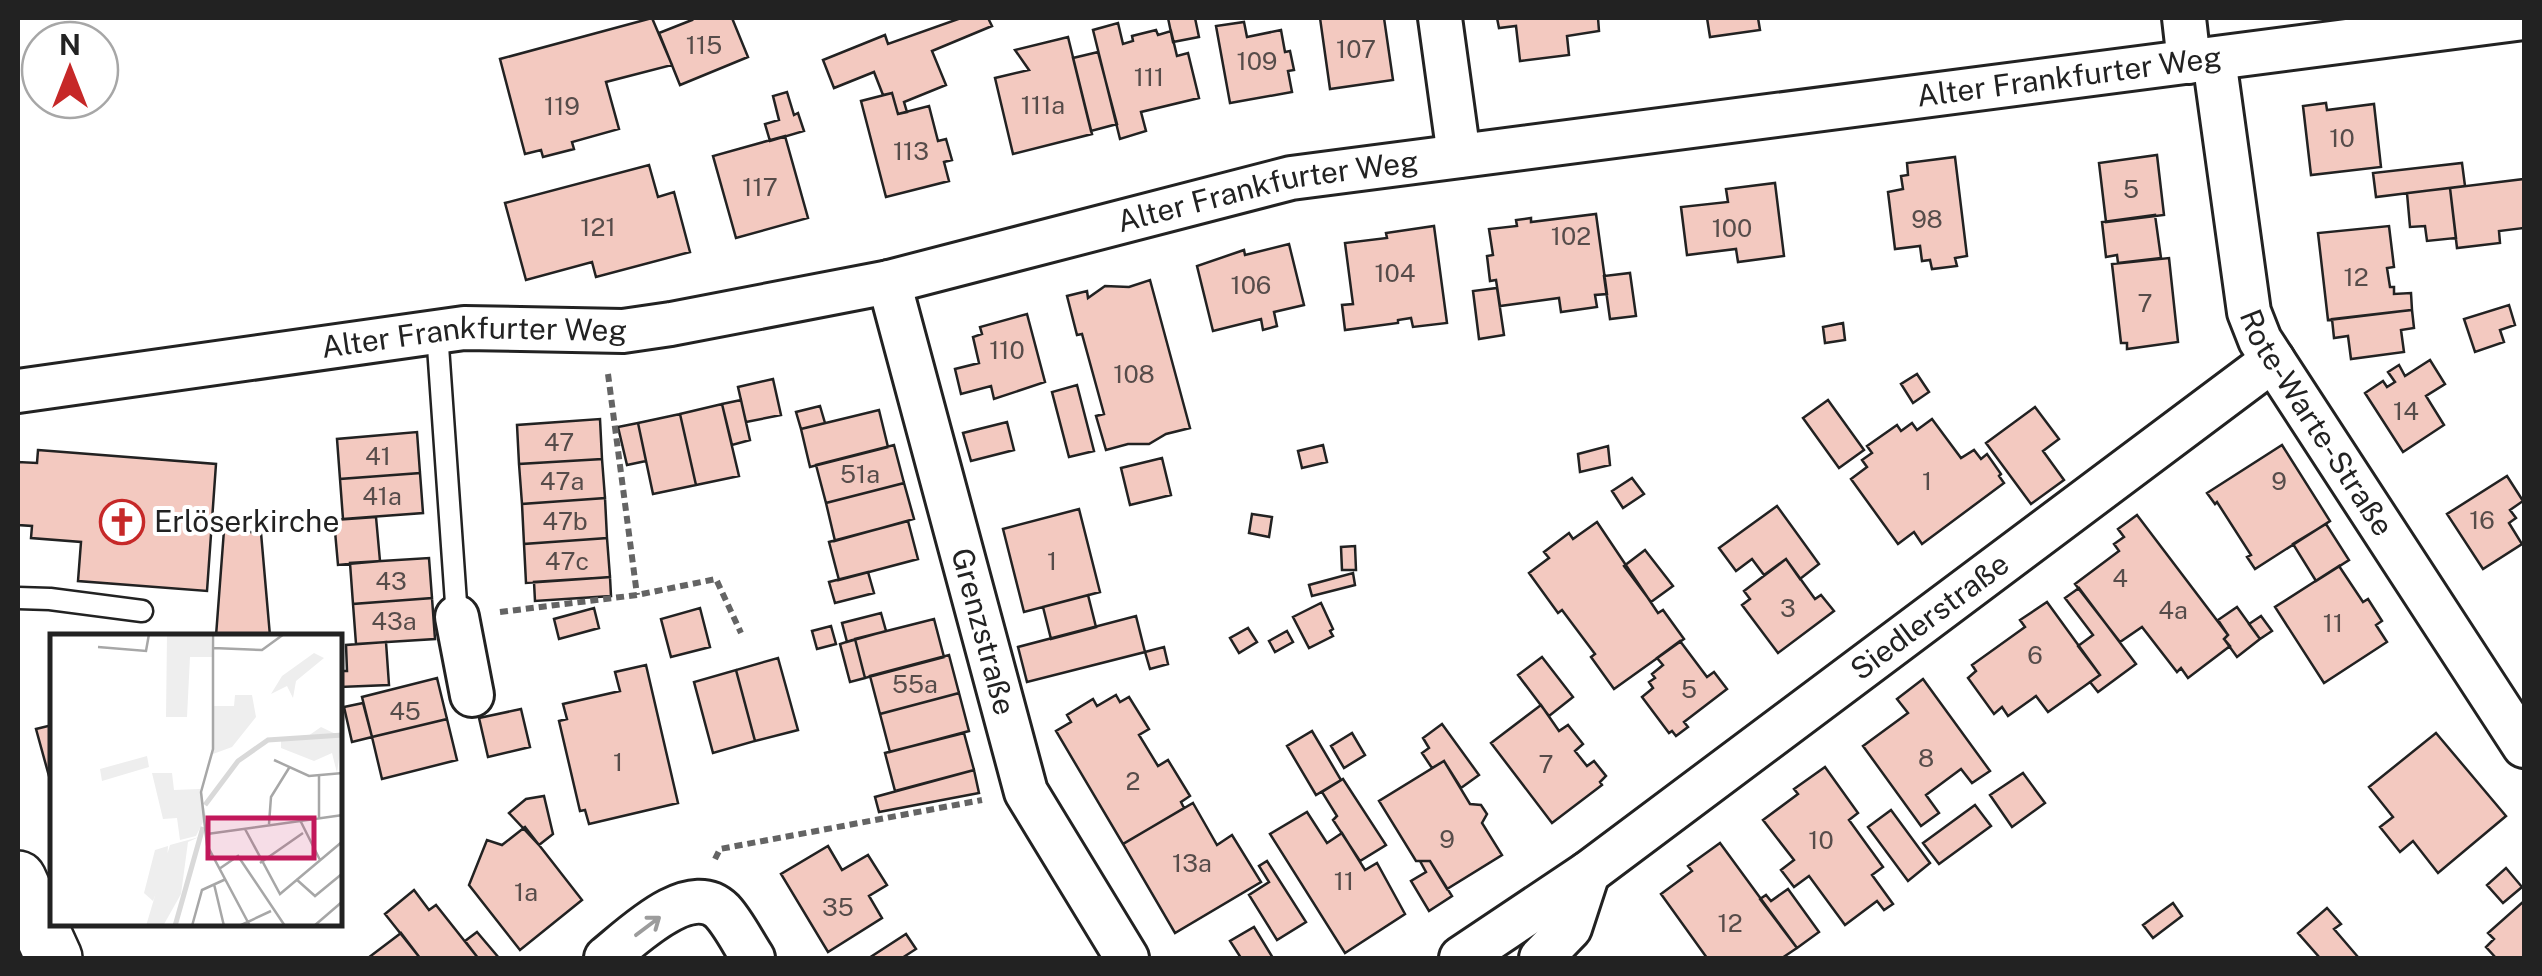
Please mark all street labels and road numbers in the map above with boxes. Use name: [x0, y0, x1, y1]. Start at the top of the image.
street label: Alter Frankfurter Weg: [1915, 38, 2224, 114]
street label: Alter Frankfurter Weg: [1113, 143, 1420, 239]
street label: Rote-Warte-Straße: [2233, 304, 2402, 542]
street label: Alter Frankfurter Weg: [319, 309, 627, 365]
street label: Grenzstraße: [944, 544, 1023, 719]
street label: Siedlerstraße: [1843, 545, 2016, 687]

